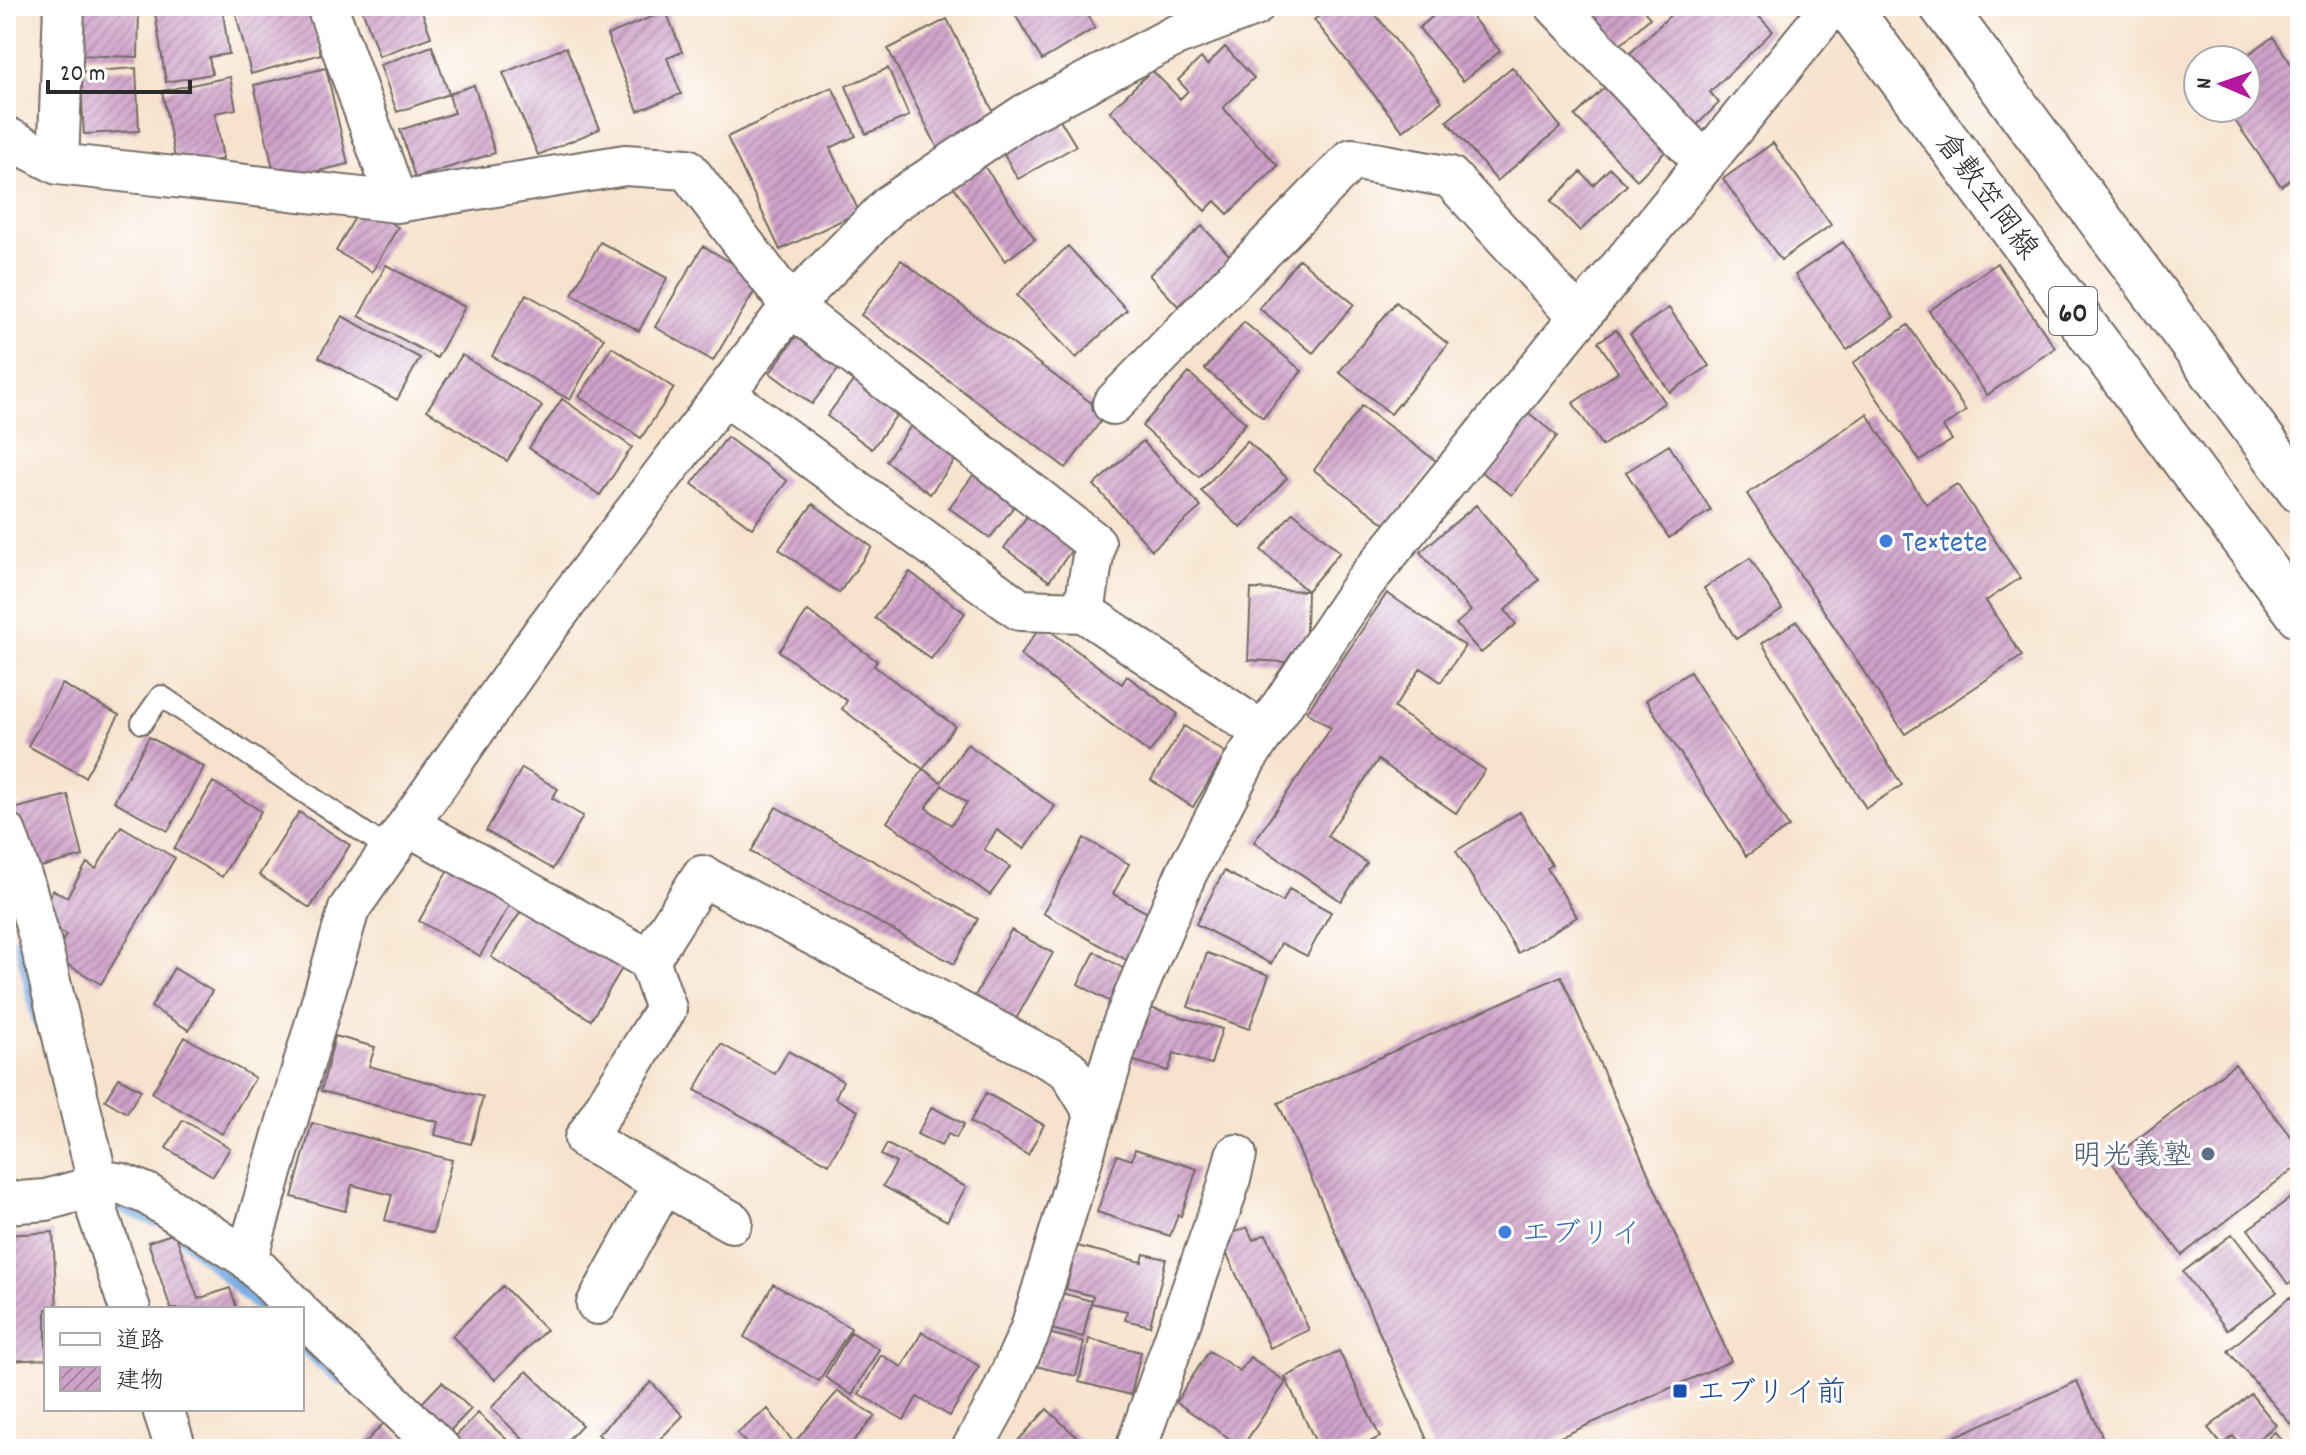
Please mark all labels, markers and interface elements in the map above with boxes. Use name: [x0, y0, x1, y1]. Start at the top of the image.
scale bar: [48, 44, 190, 94]
north arrow: [2182, 44, 2262, 124]
text: 20 m: [60, 58, 106, 92]
text: N: [2190, 77, 2221, 89]
street label: 倉敷笠岡線: [1922, 125, 2047, 271]
road number: 60: [2049, 287, 2097, 335]
place label: Te×tete: [1902, 524, 1987, 567]
marker: Te×tete: [1877, 532, 1895, 550]
place label: 明光義塾: [2072, 1137, 2192, 1180]
marker: 明光義塾: [2199, 1145, 2217, 1163]
place label: エブリイ: [1521, 1215, 1641, 1258]
marker: エブリイ: [1496, 1223, 1514, 1241]
legend: [44, 1307, 304, 1411]
text: 道路: [116, 1325, 164, 1359]
text: 建物: [116, 1365, 164, 1399]
place label: エブリイ前: [1696, 1374, 1846, 1417]
marker: エブリイ前: [1671, 1382, 1689, 1400]

